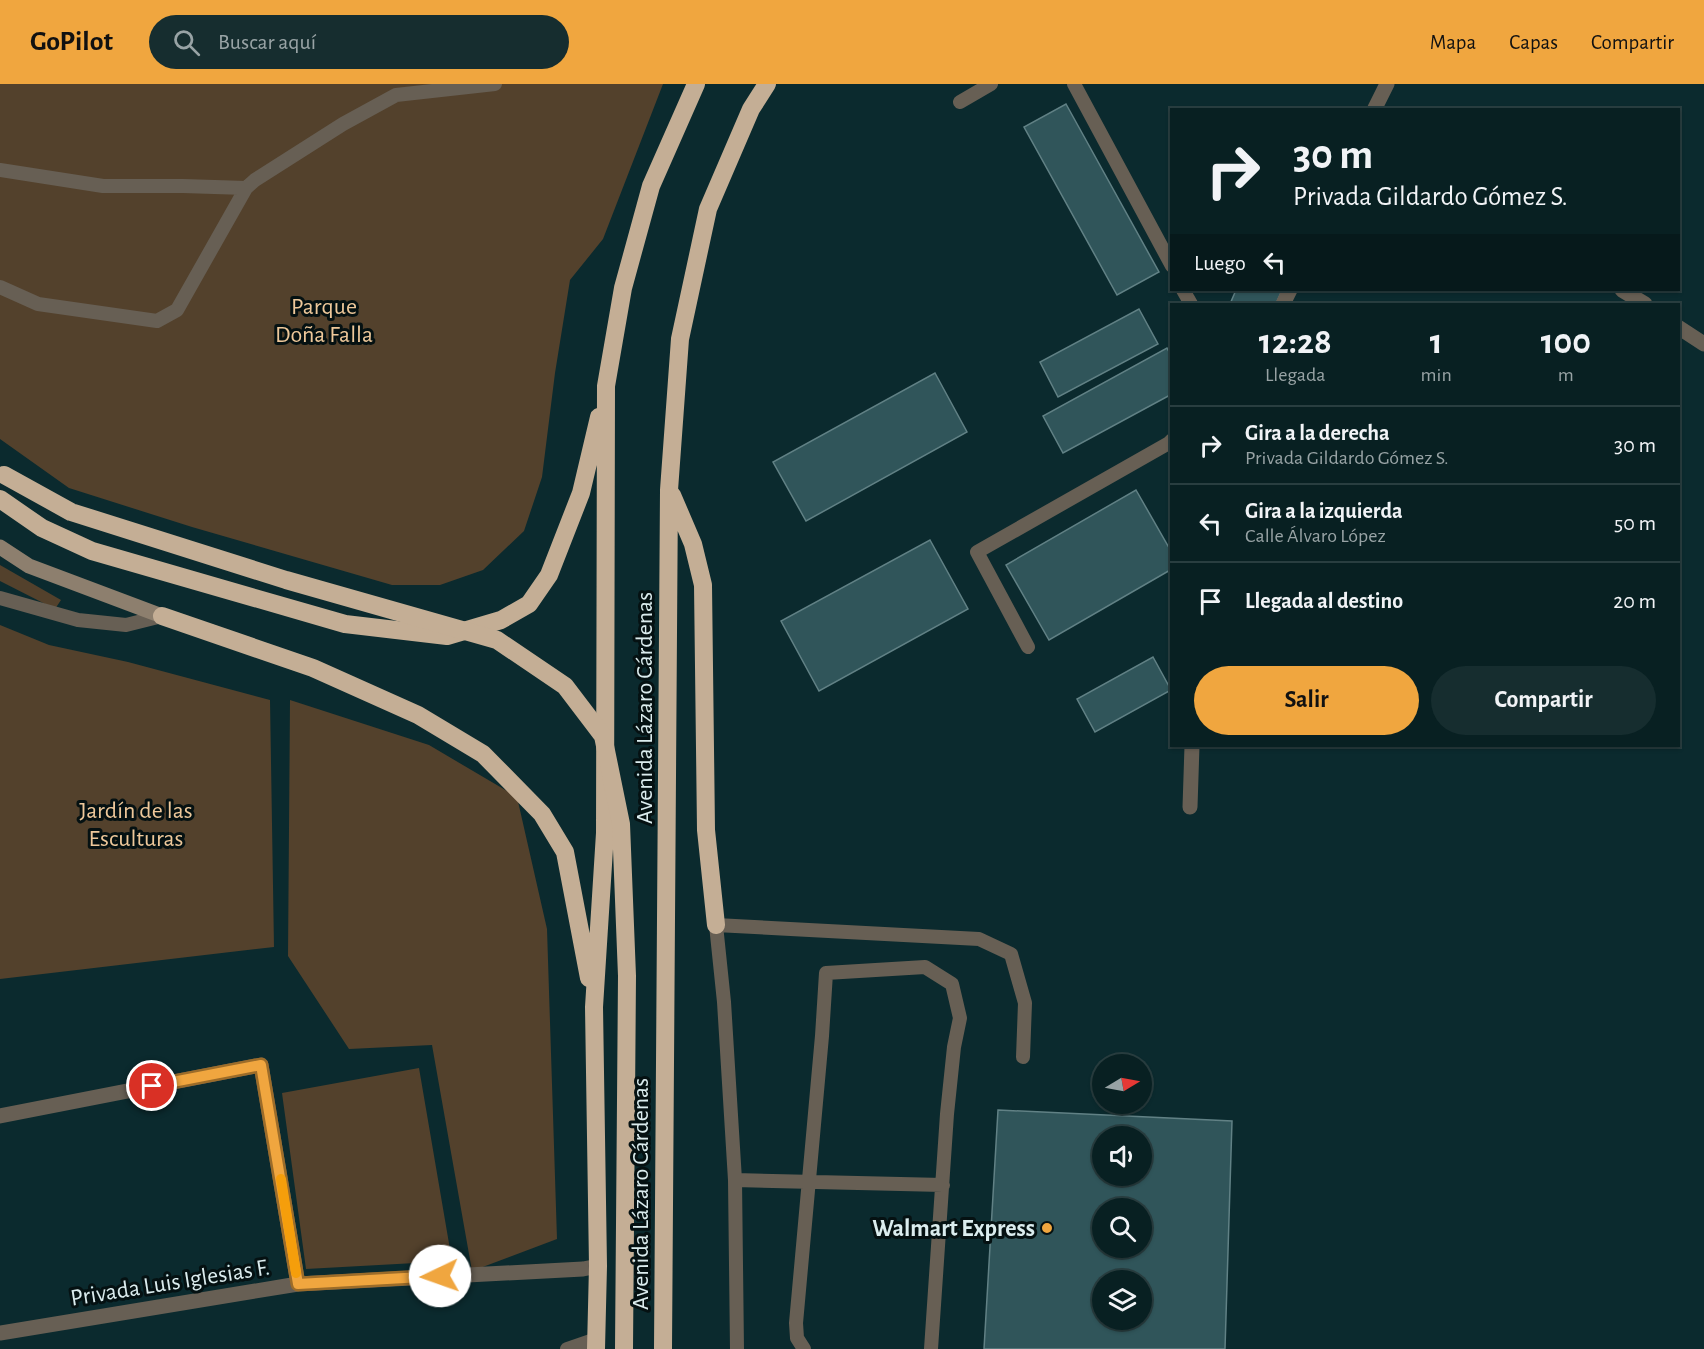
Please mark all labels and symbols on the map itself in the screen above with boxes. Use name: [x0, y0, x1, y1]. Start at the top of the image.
park label: Parque Doña Falla: [275, 295, 373, 347]
street label: Avenida Lázaro Cárdenas: [633, 592, 657, 824]
park label: Jardín de las Esculturas: [79, 799, 193, 851]
north arrow: [1092, 1054, 1152, 1114]
pin: [126, 1060, 177, 1111]
street label: Avenida Lázaro Cárdenas: [629, 1078, 653, 1310]
place label: Walmart Express: [872, 1217, 1035, 1241]
marker: Walmart Express: [1040, 1221, 1054, 1235]
position arrow: [408, 1244, 472, 1308]
street label: Privada Luis Iglesias F.: [69, 1255, 272, 1311]

